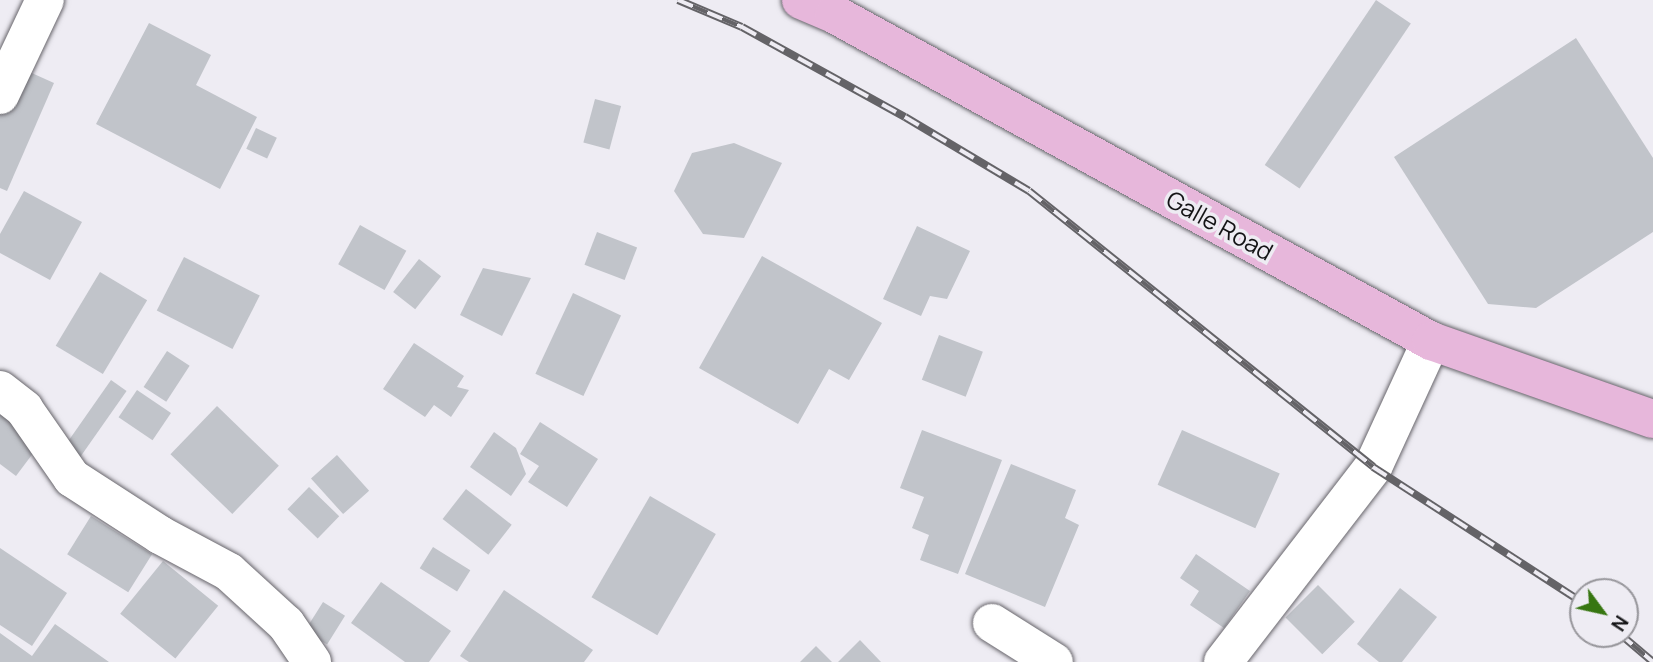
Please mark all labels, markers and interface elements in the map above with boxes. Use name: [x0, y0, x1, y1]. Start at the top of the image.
street label: Galle Road: [1162, 184, 1278, 266]
north arrow: [1569, 578, 1639, 648]
text: N: [1605, 611, 1635, 636]

